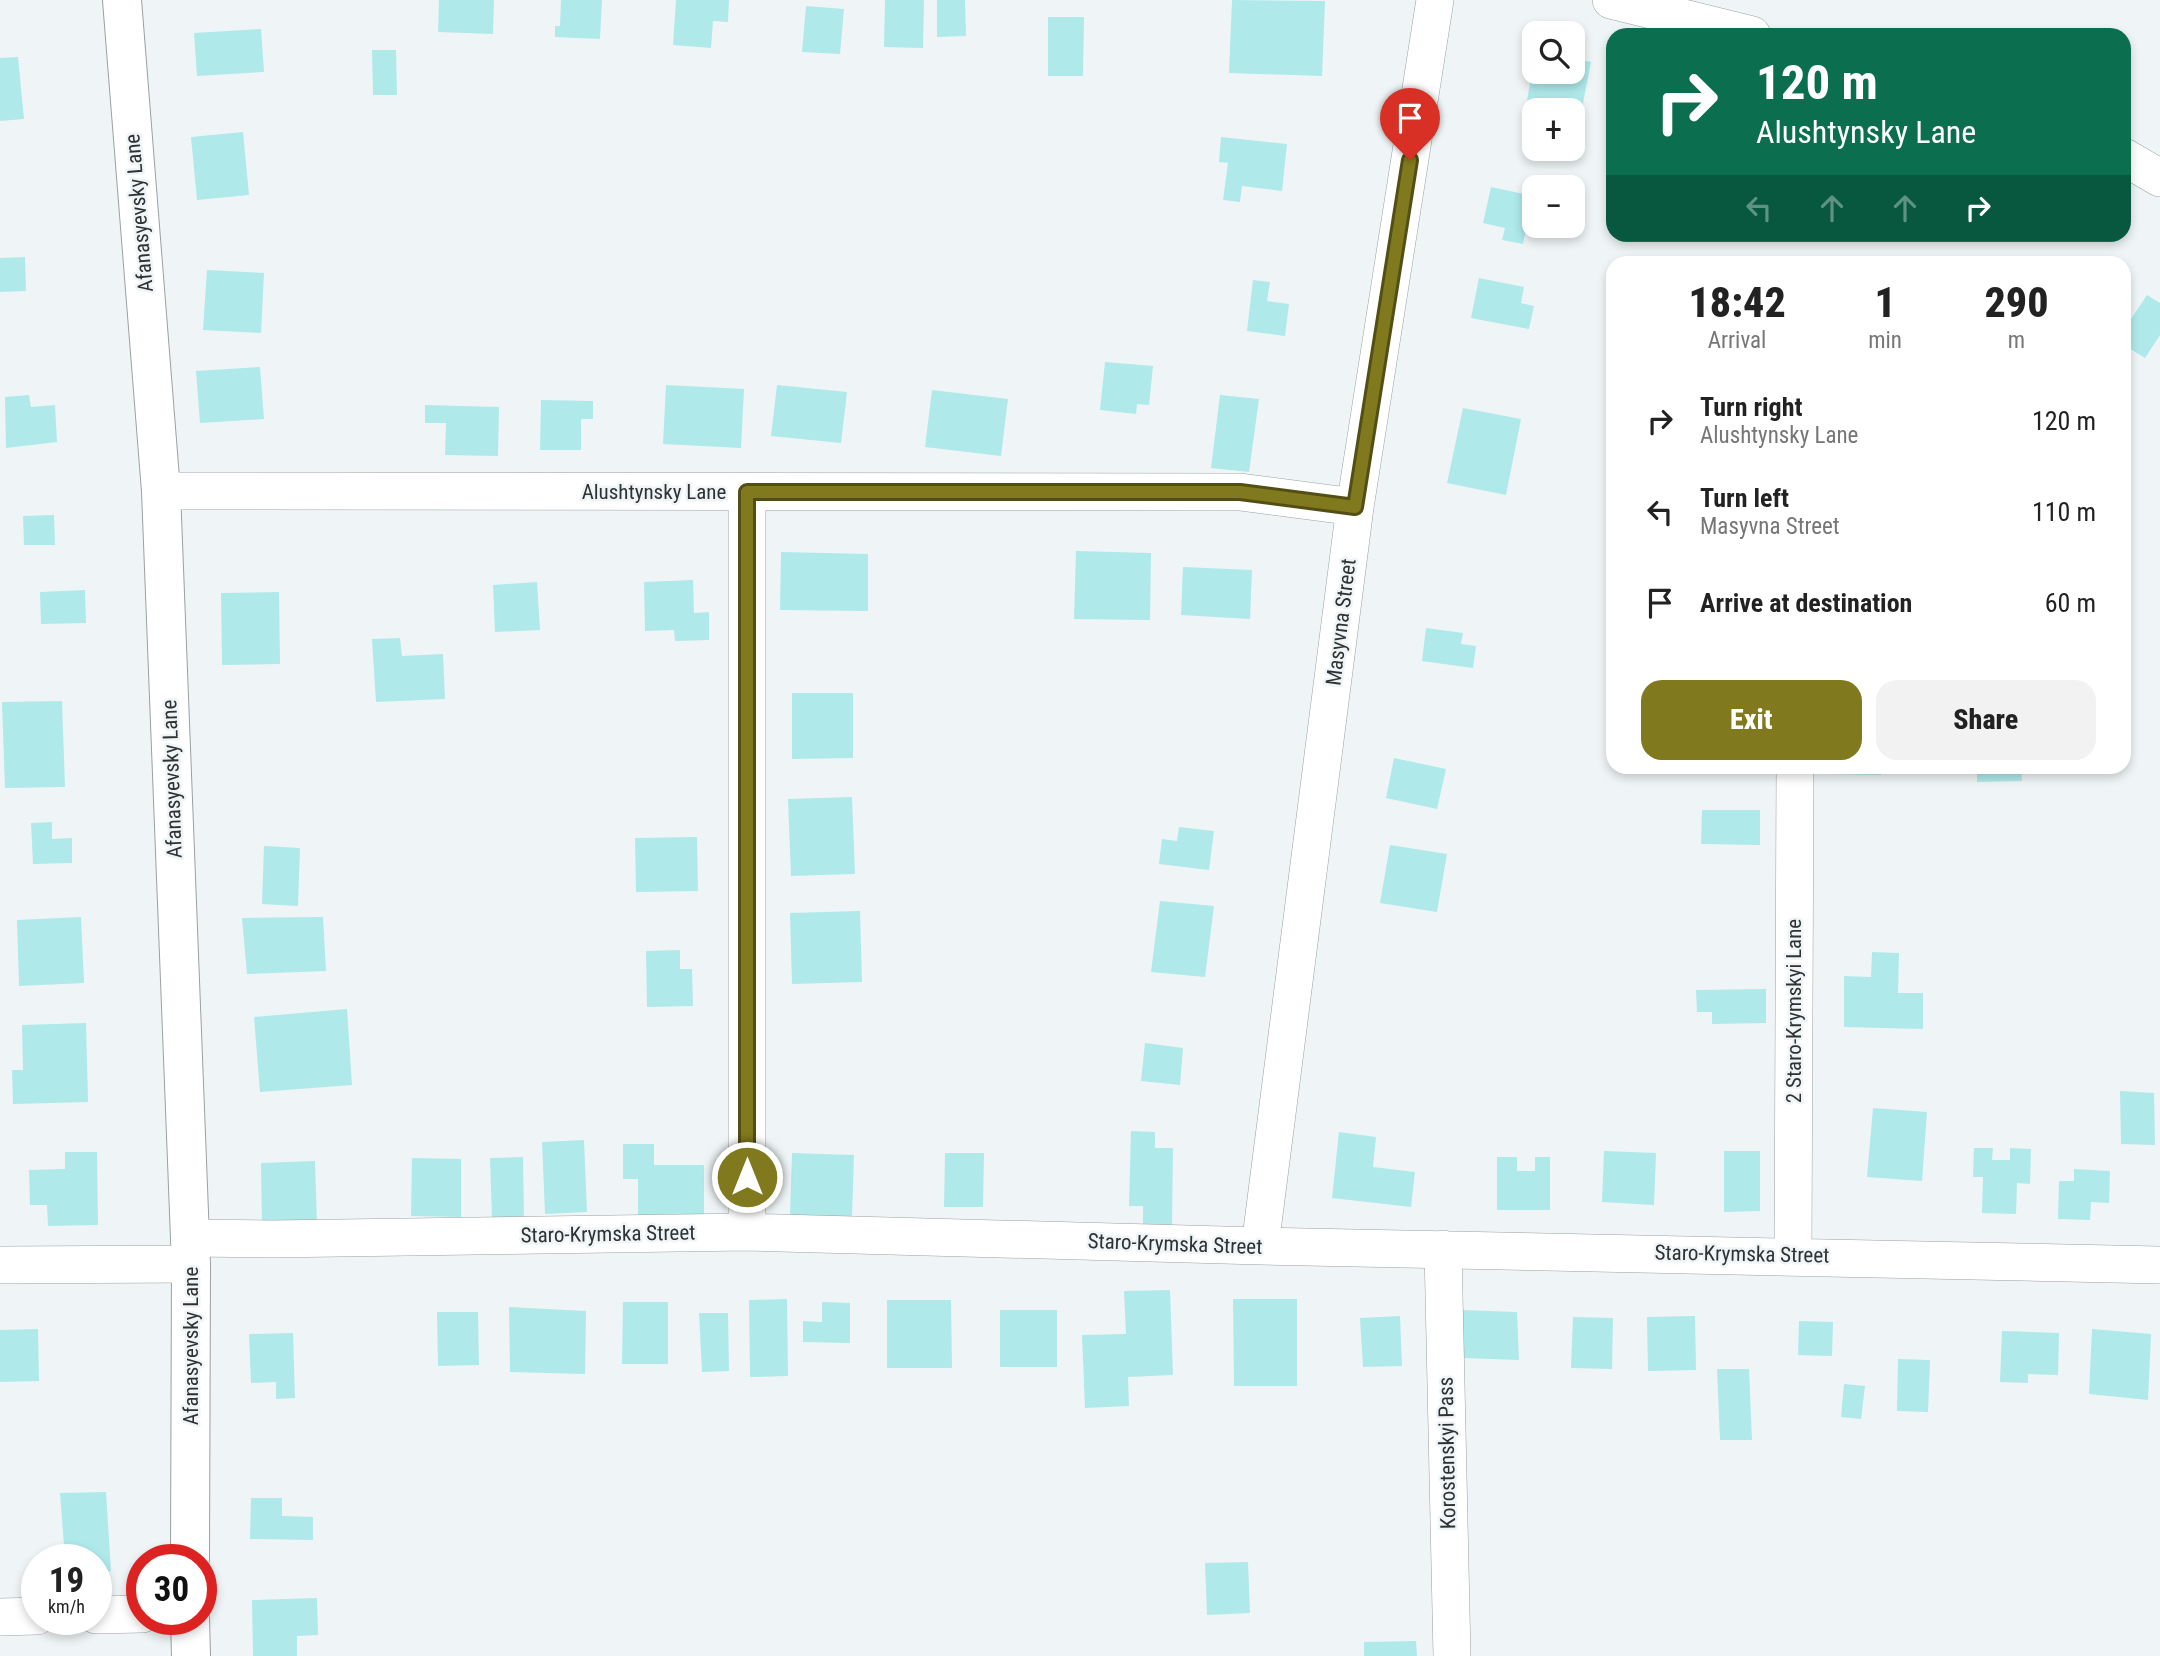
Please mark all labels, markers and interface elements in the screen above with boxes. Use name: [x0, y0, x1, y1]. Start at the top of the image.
map controls: [1522, 21, 1585, 238]
button: search: [1522, 21, 1585, 84]
text: 120 m: [1756, 54, 1878, 111]
icon: right: [1641, 56, 1732, 147]
pin: [1380, 88, 1440, 160]
button: +: [1522, 98, 1585, 161]
icon: arrive: [1391, 99, 1429, 137]
text: Alushtynsky Lane: [1756, 113, 1976, 151]
street label: Afanasyevsky Lane: [120, 133, 158, 293]
button: −: [1522, 175, 1585, 238]
icon: left: [1740, 189, 1778, 227]
icon: ahead: [1813, 189, 1851, 227]
icon: ahead: [1886, 189, 1924, 227]
icon: right: [1959, 189, 1997, 227]
text: 18:42: [1688, 278, 1786, 327]
text: 1: [1874, 278, 1896, 327]
text: 290: [1984, 278, 2049, 327]
text: Arrival: [1708, 327, 1766, 354]
text: min: [1868, 327, 1902, 354]
text: m: [2008, 327, 2025, 354]
text: Turn right: [1700, 392, 1802, 422]
icon: right: [1641, 402, 1679, 440]
text: 120 m: [2032, 406, 2096, 436]
text: Alushtynsky Lane: [1700, 422, 1858, 449]
street label: Alushtynsky Lane: [582, 480, 726, 504]
text: Turn left: [1700, 483, 1789, 513]
icon: left: [1641, 493, 1679, 531]
text: 110 m: [2032, 497, 2096, 527]
text: Masyvna Street: [1700, 513, 1840, 540]
street label: Masyvna Street: [1321, 557, 1361, 687]
icon: arrive: [1641, 584, 1679, 622]
text: Arrive at destination: [1700, 588, 1912, 618]
text: 60 m: [2045, 588, 2096, 618]
button: Exit: [1641, 680, 1862, 760]
button: Share: [1876, 680, 2096, 760]
street label: Afanasyevsky Lane: [157, 699, 187, 859]
street label: 2 Staro-Krymskyi Lane: [1782, 919, 1806, 1103]
position arrow: [710, 1140, 784, 1214]
street label: Staro-Krymska Street: [520, 1220, 696, 1248]
street label: Staro-Krymska Street: [1087, 1229, 1263, 1259]
street label: Staro-Krymska Street: [1654, 1240, 1830, 1268]
street label: Afanasyevsky Lane: [179, 1267, 203, 1425]
street label: Korostenskyi Pass: [1434, 1377, 1460, 1529]
speed limit sign: 30: [126, 1544, 217, 1635]
text: 19: [49, 1560, 84, 1601]
text: km/h: [48, 1596, 85, 1617]

